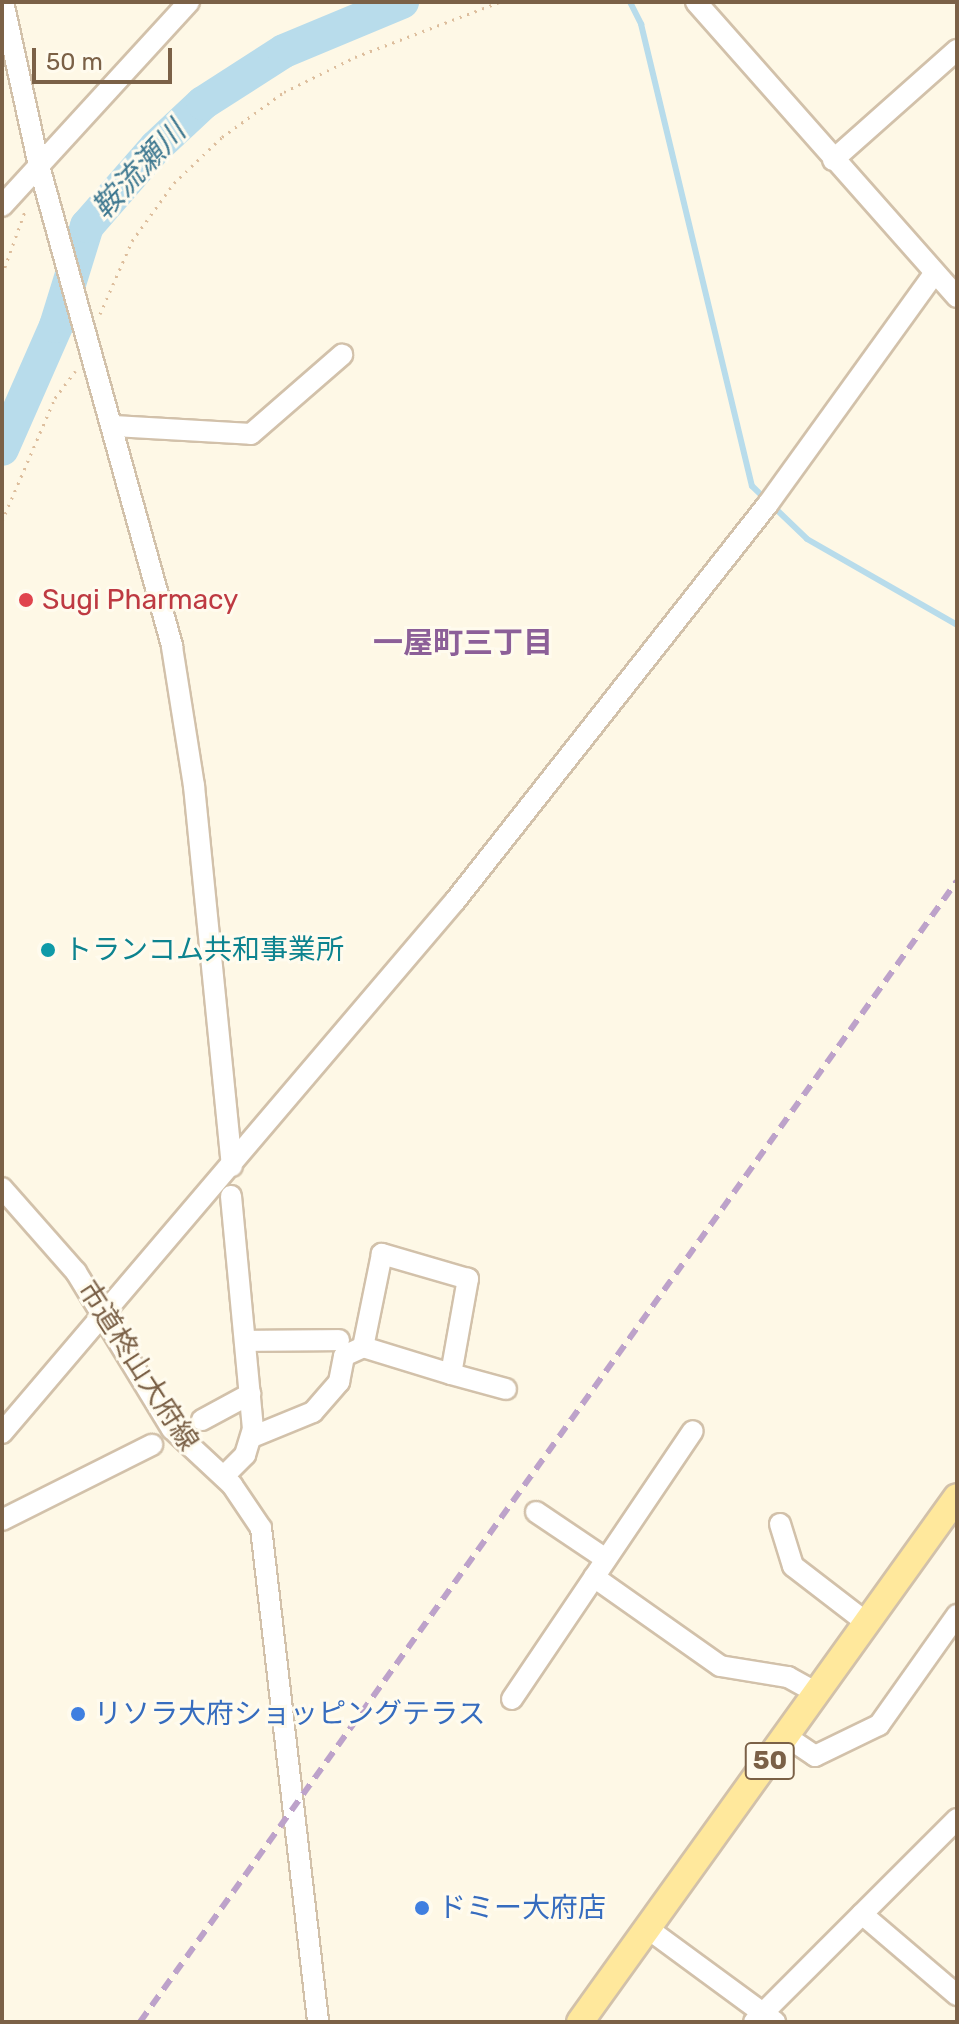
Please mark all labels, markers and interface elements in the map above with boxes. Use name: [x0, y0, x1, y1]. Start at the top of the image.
scale bar: [36, 32, 176, 82]
text: 50 m: [46, 48, 103, 76]
water label: 鞍流瀬川: [85, 114, 193, 226]
place label: Sugi Pharmacy: [42, 583, 239, 617]
marker: Sugi Pharmacy: [17, 591, 35, 609]
district label: 一屋町三丁目: [373, 625, 553, 661]
place label: トランコム共和事業所: [64, 933, 344, 967]
marker: トランコム共和事業所: [39, 941, 57, 959]
street label: 市道柊山大府線: [71, 1275, 205, 1457]
place label: リソラ大府ショッピングテラス: [94, 1697, 486, 1731]
marker: リソラ大府ショッピングテラス: [69, 1705, 87, 1723]
road number: 50: [744, 1739, 796, 1783]
place label: ドミー大府店: [438, 1891, 606, 1925]
marker: ドミー大府店: [413, 1899, 431, 1917]

